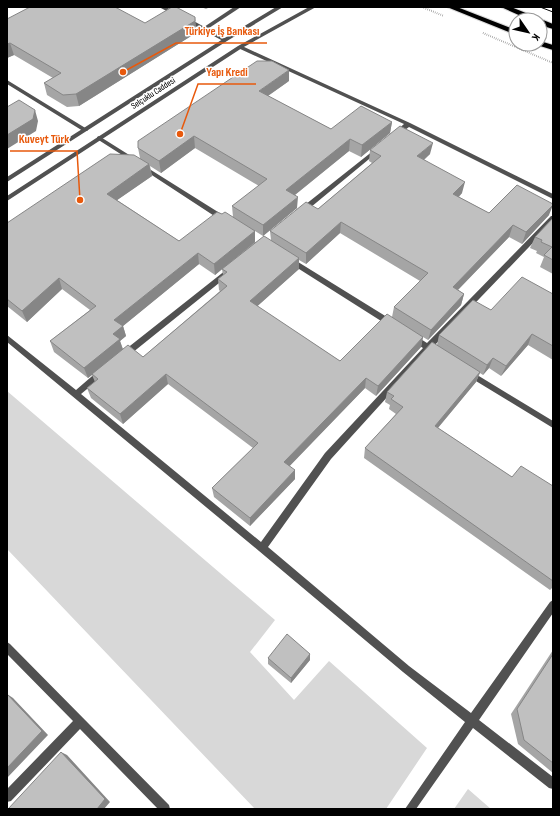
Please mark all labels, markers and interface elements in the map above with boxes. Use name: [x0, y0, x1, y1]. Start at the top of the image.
north arrow: [508, 12, 548, 52]
callout: Türkiye İş Bankası: [176, 19, 267, 43]
text: Türkiye İş Bankası: [184, 24, 260, 39]
text: K: [529, 31, 543, 44]
callout: Yapı Kredi: [198, 60, 256, 84]
text: Yapı Kredi: [206, 65, 248, 80]
street label: Selçuklu Caddesi: [129, 75, 178, 112]
callout: Kuveyt Türk: [10, 127, 77, 151]
text: Kuveyt Türk: [19, 132, 69, 147]

